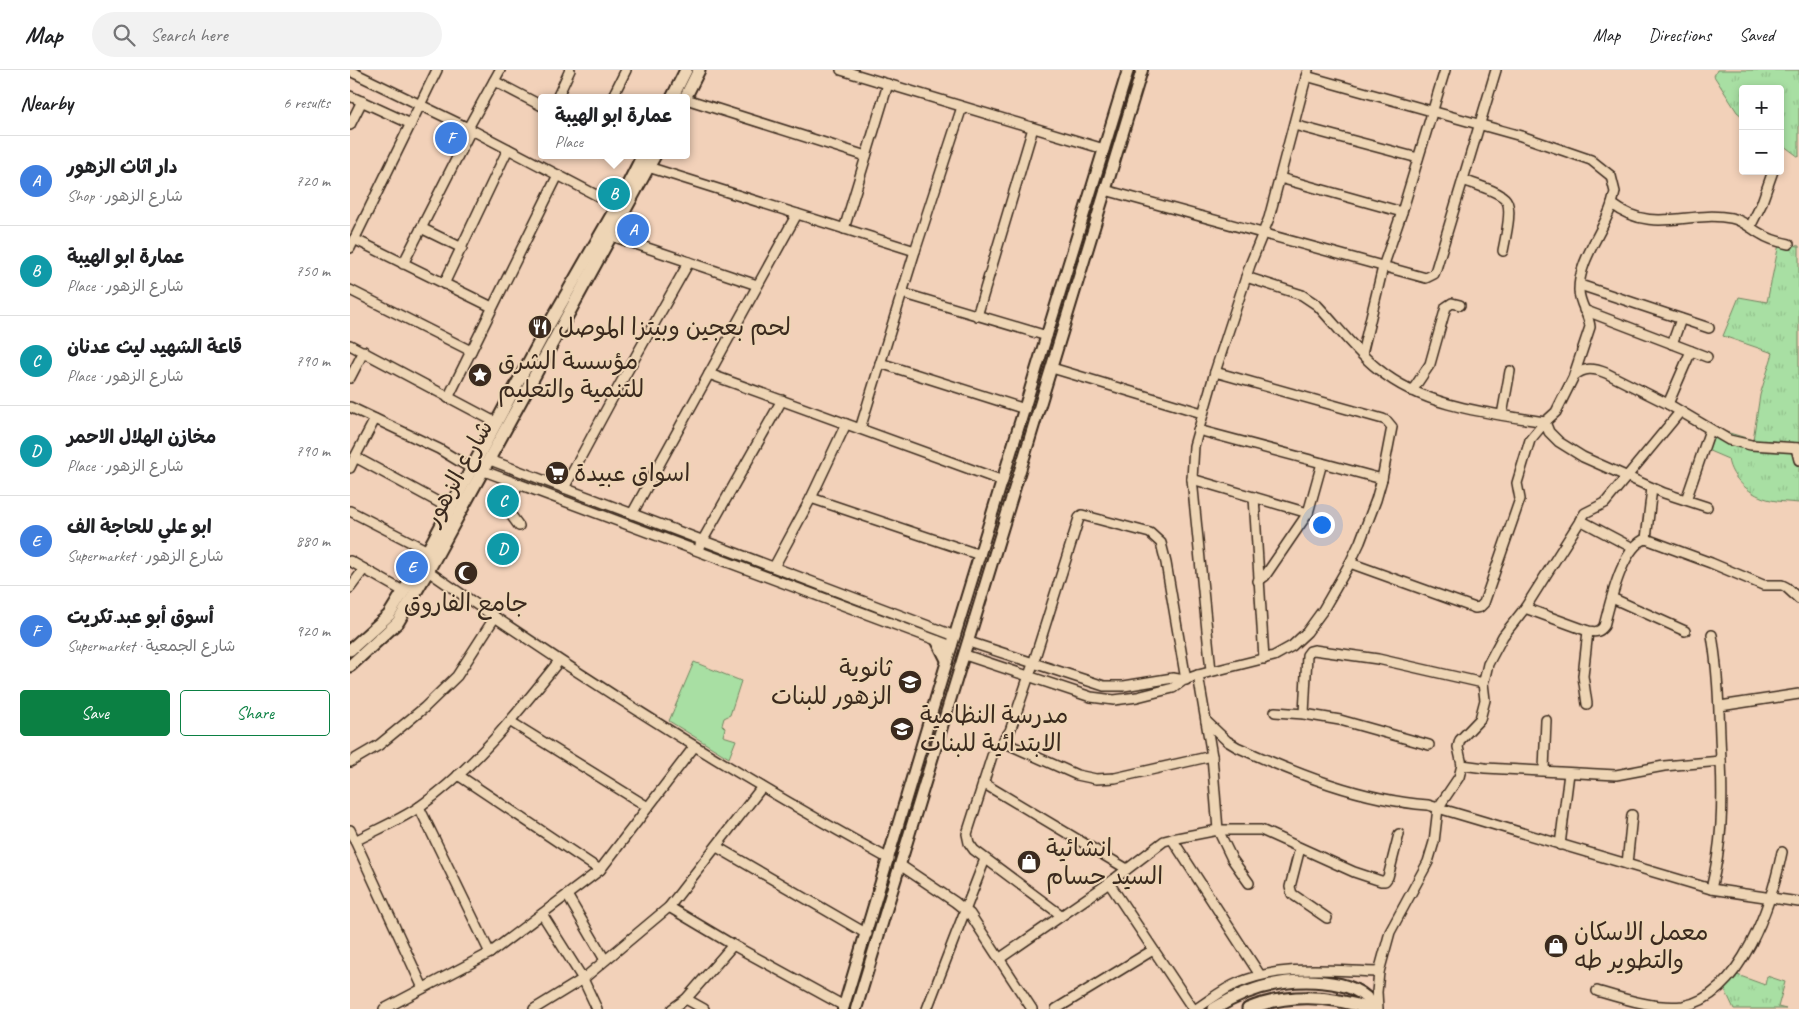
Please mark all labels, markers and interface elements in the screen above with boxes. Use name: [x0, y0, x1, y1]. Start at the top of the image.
search box: [92, 12, 442, 57]
text: Map: [25, 20, 62, 50]
icon: search: [110, 21, 138, 49]
text: Search here: [150, 23, 228, 47]
text: Map: [1593, 24, 1620, 46]
text: Directions: [1648, 24, 1711, 46]
text: Saved: [1739, 24, 1774, 46]
map controls: [1739, 85, 1784, 175]
button: +: [1739, 85, 1784, 130]
text: Nearby: [20, 90, 73, 116]
text: 6 results: [283, 93, 330, 113]
popup: [538, 94, 690, 159]
text: عمارة ابو الهيبة: [555, 104, 673, 128]
pin: F: [435, 119, 467, 157]
button: −: [1739, 130, 1784, 175]
text: Place: [555, 132, 583, 152]
text: دار اثاث الزهور: [67, 155, 177, 179]
text: A: [32, 171, 40, 191]
text: 720 m: [296, 171, 330, 191]
pin: B: [598, 175, 630, 213]
text: Shop · شارع الزهور: [67, 186, 183, 206]
pin: A: [617, 211, 649, 249]
text: عمارة ابو الهيبة: [67, 245, 185, 269]
text: B: [32, 261, 40, 281]
text: 750 m: [296, 261, 330, 281]
text: Place · شارع الزهور: [67, 276, 184, 296]
place label: لحم بعجين وبيتزا الموصل: [558, 312, 791, 345]
restaurant icon: لحم بعجين وبيتزا الموصل: [527, 314, 553, 340]
text: قاعة الشهيد ليث عدنان: [67, 335, 242, 359]
place label: مؤسسة الشرق للتنمية والتعليم: [498, 346, 644, 407]
text: C: [32, 351, 40, 371]
text: 790 m: [296, 351, 330, 371]
place icon: مؤسسة الشرق للتنمية والتعليم: [467, 362, 493, 388]
text: Place · شارع الزهور: [67, 366, 184, 386]
street label: شارع الزهور: [416, 415, 501, 533]
text: مخازن الهلال الاحمر: [67, 425, 216, 449]
text: D: [31, 441, 41, 461]
text: 790 m: [296, 441, 330, 461]
text: Place · شارع الزهور: [67, 456, 184, 476]
place label: اسواق عبيدة: [574, 458, 690, 488]
supermarket icon: اسواق عبيدة: [544, 460, 570, 486]
pin: C: [487, 482, 519, 520]
your location: [1309, 512, 1335, 538]
text: ابو علي للحاجة الف: [67, 515, 212, 539]
pin: D: [487, 530, 519, 568]
text: E: [32, 531, 40, 551]
text: 880 m: [296, 531, 330, 551]
text: Supermarket · شارع الزهور: [67, 546, 224, 566]
pin: E: [396, 548, 428, 586]
mosque icon: جامع الفاروق: [453, 560, 479, 586]
place label: جامع الفاروق: [404, 588, 528, 620]
text: أسوق أبو عبد.تكريت: [67, 605, 214, 629]
text: F: [32, 621, 40, 641]
text: 920 m: [296, 621, 330, 641]
text: Supermarket · شارع الجمعية: [67, 636, 235, 656]
place label: ثانوية الزهور للبنات: [771, 653, 893, 711]
school or university icon: ثانوية الزهور للبنات: [897, 669, 923, 695]
button: Save: [20, 690, 170, 736]
button: Share: [180, 690, 330, 736]
place label: مدرسة النظامية الابتدائية للبنات: [920, 700, 1069, 758]
school or university icon: مدرسة النظامية الابتدائية للبنات: [889, 716, 915, 742]
place label: انشائية السيد حسام: [1046, 833, 1163, 894]
shop icon: انشائية السيد حسام: [1016, 849, 1042, 875]
place label: معمل الاسكان والتطوير طه: [1574, 917, 1708, 975]
shop icon: معمل الاسكان والتطوير طه: [1543, 933, 1569, 959]

